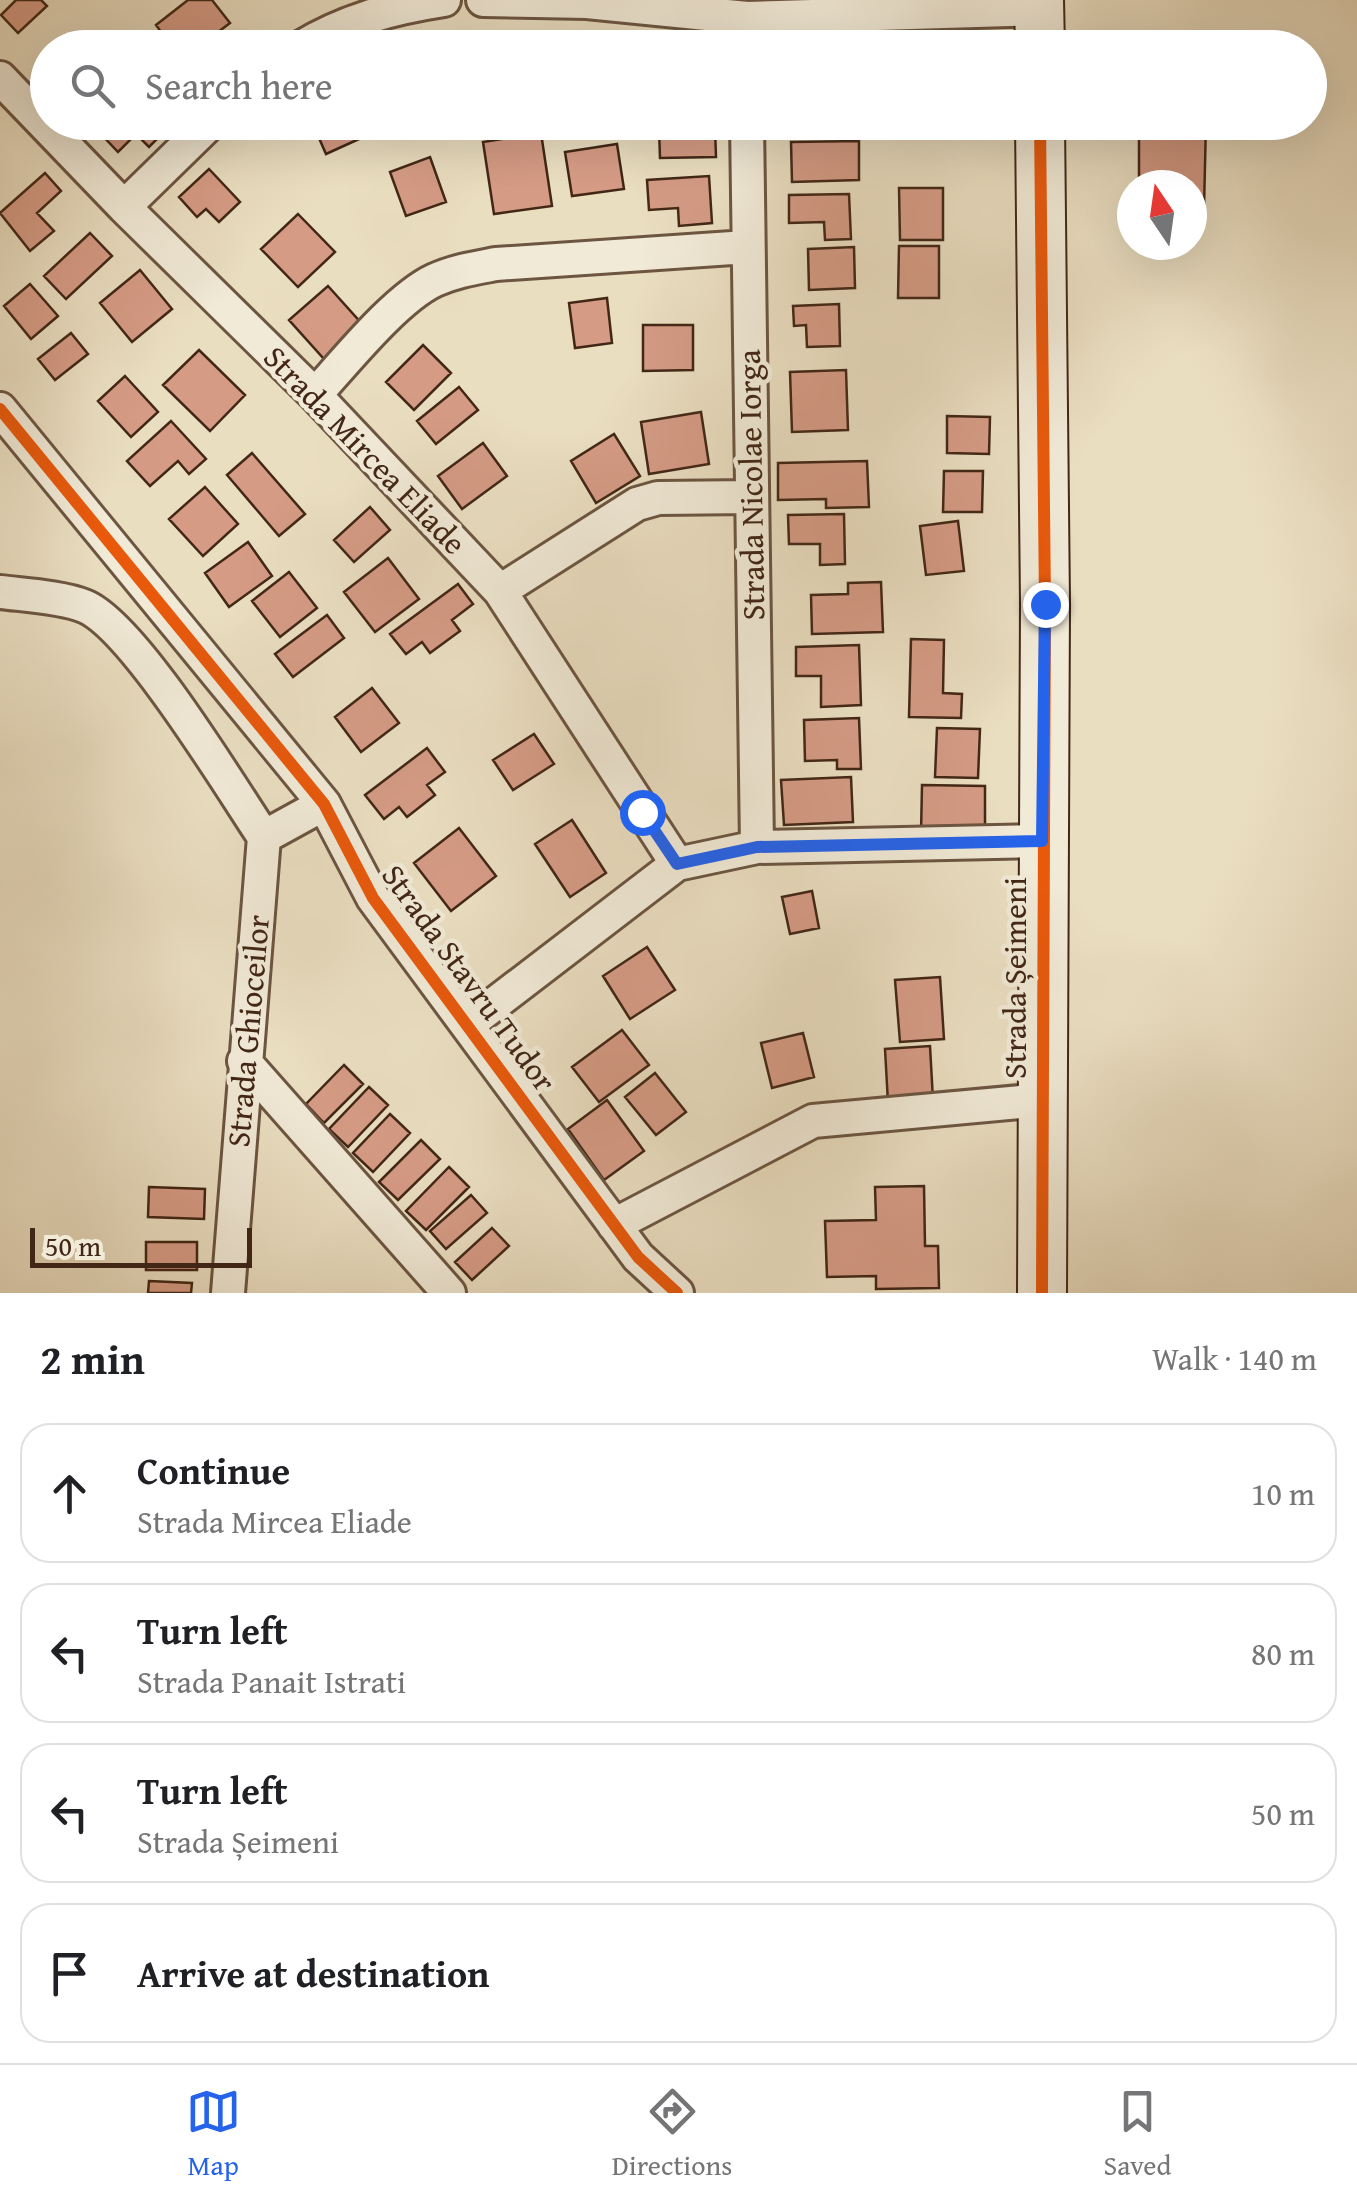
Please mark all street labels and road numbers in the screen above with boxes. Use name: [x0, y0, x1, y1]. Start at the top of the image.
street label: Strada Mircea Eliade: [253, 334, 478, 565]
street label: Strada Nicolae Iorga: [725, 349, 776, 621]
street label: Strada Stavru Tudor: [371, 854, 568, 1101]
street label: Strada Șeimeni: [991, 877, 1038, 1079]
street label: Strada Ghioceilor: [214, 913, 281, 1149]

